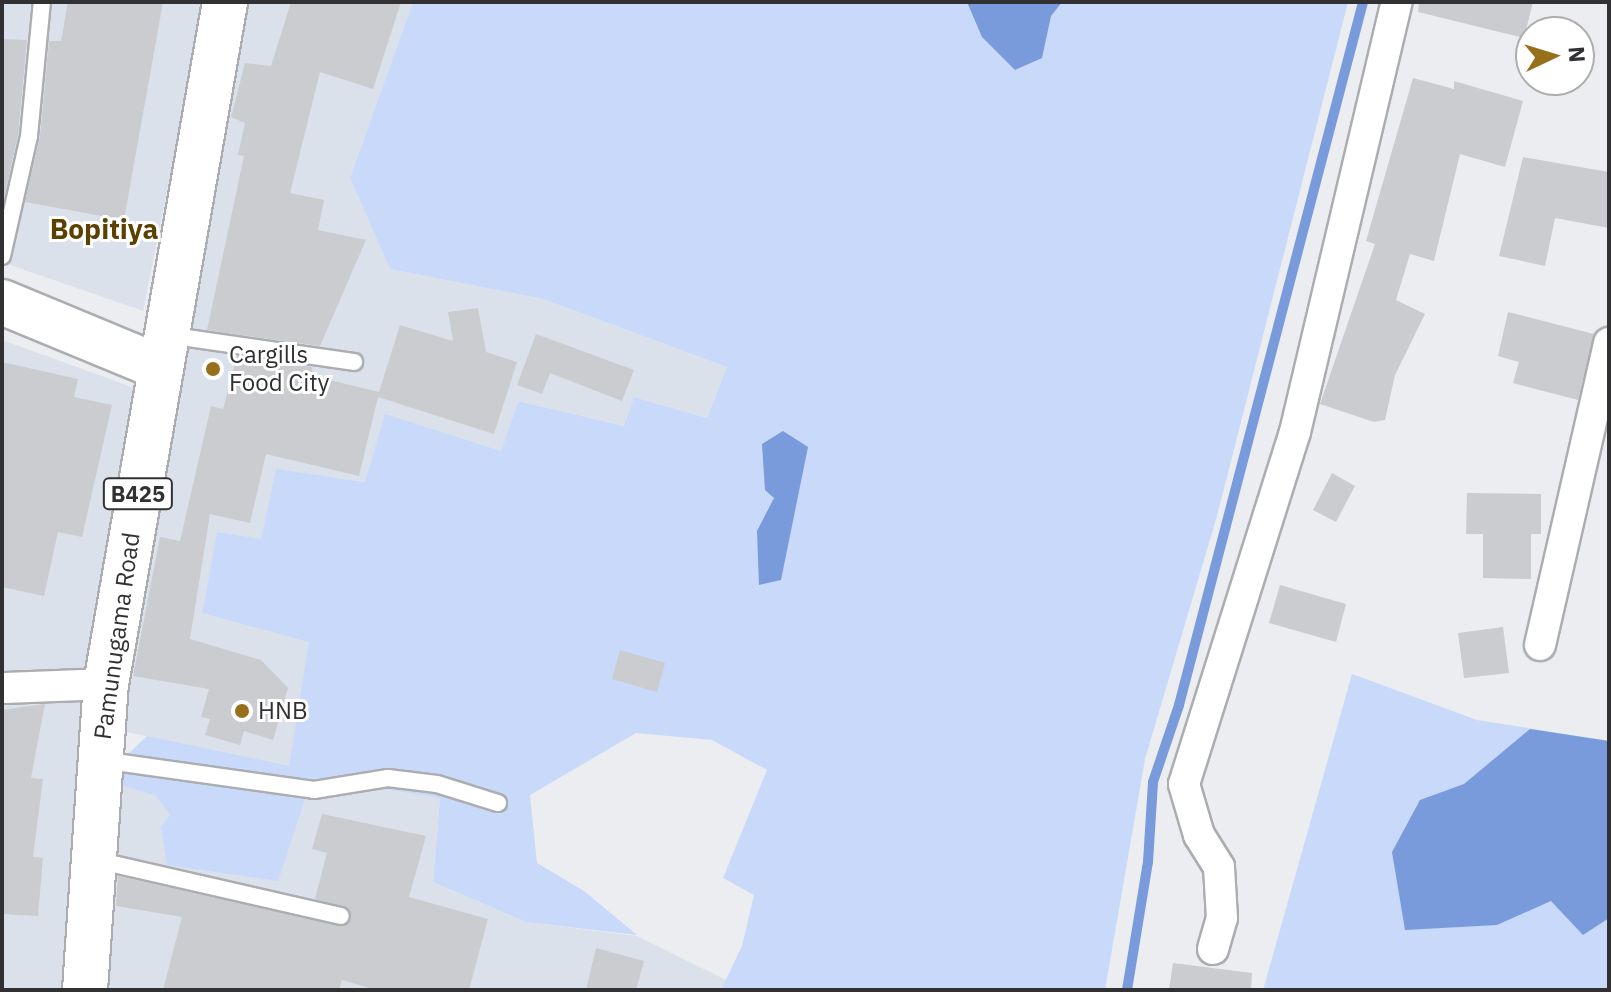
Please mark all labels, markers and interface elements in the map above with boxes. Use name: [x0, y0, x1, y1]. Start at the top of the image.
north arrow: [1515, 16, 1595, 96]
text: N: [1562, 45, 1592, 63]
district label: Bopitiya: [50, 212, 158, 246]
place label: Cargills Food City: [229, 341, 330, 397]
marker: Cargills Food City: [204, 360, 222, 378]
road number: B425: [102, 476, 174, 512]
street label: Pamunugama Road: [88, 531, 146, 741]
place label: HNB: [258, 697, 308, 725]
marker: HNB: [233, 702, 251, 720]

